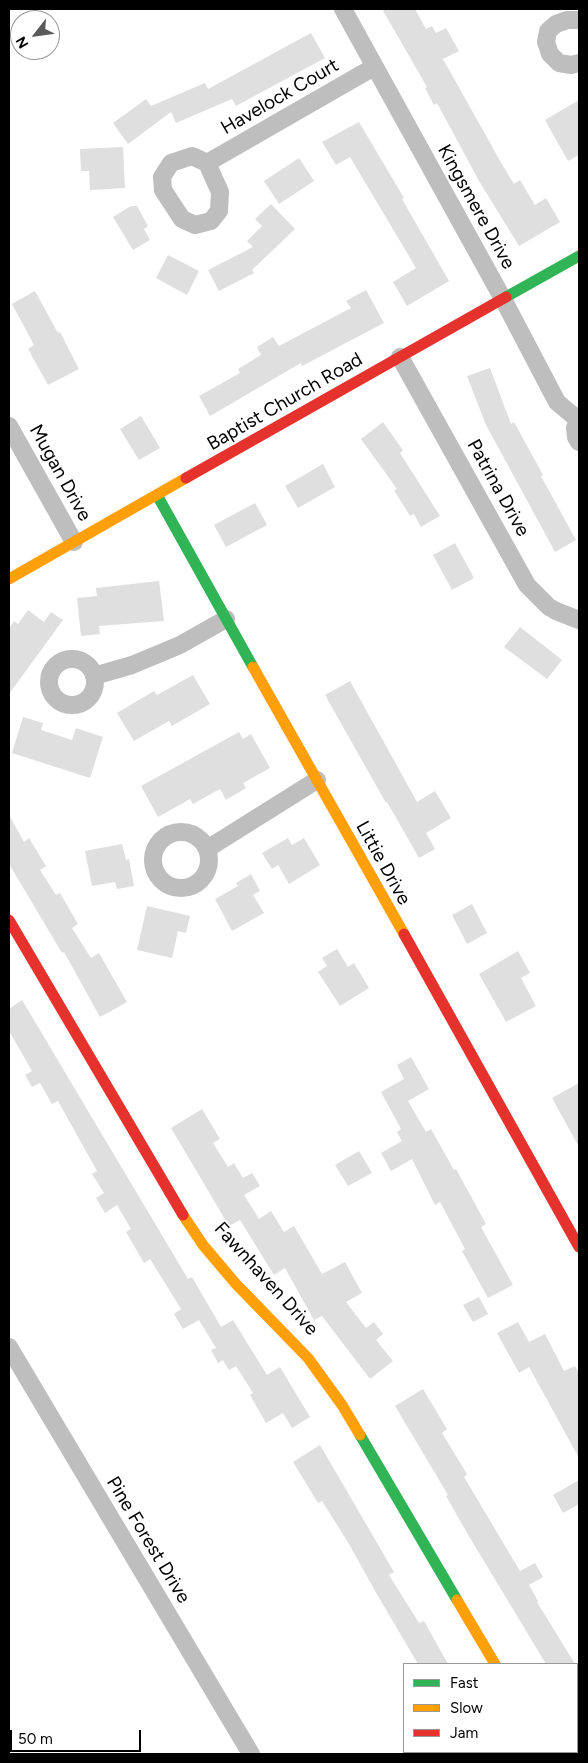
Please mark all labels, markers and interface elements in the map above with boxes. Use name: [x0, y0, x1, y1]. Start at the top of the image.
north arrow: [10, 10, 60, 60]
text: N: [12, 33, 33, 51]
street label: Havelock Court: [217, 54, 343, 140]
street label: Kingsmere Drive: [432, 141, 520, 273]
street label: Baptist Church Road: [203, 348, 367, 456]
street label: Mugan Drive: [24, 421, 96, 525]
street label: Patrina Drive: [462, 435, 534, 541]
street label: Littie Drive: [351, 817, 415, 909]
street label: Fawnhaven Drive: [209, 1218, 323, 1340]
street label: Pine Forest Drive: [101, 1473, 195, 1607]
legend: [403, 1663, 578, 1753]
text: Fast: [450, 1674, 478, 1692]
text: Slow: [450, 1699, 483, 1717]
scale bar: [12, 1720, 144, 1752]
text: Jam: [450, 1724, 478, 1742]
text: 50 m: [18, 1730, 53, 1748]

